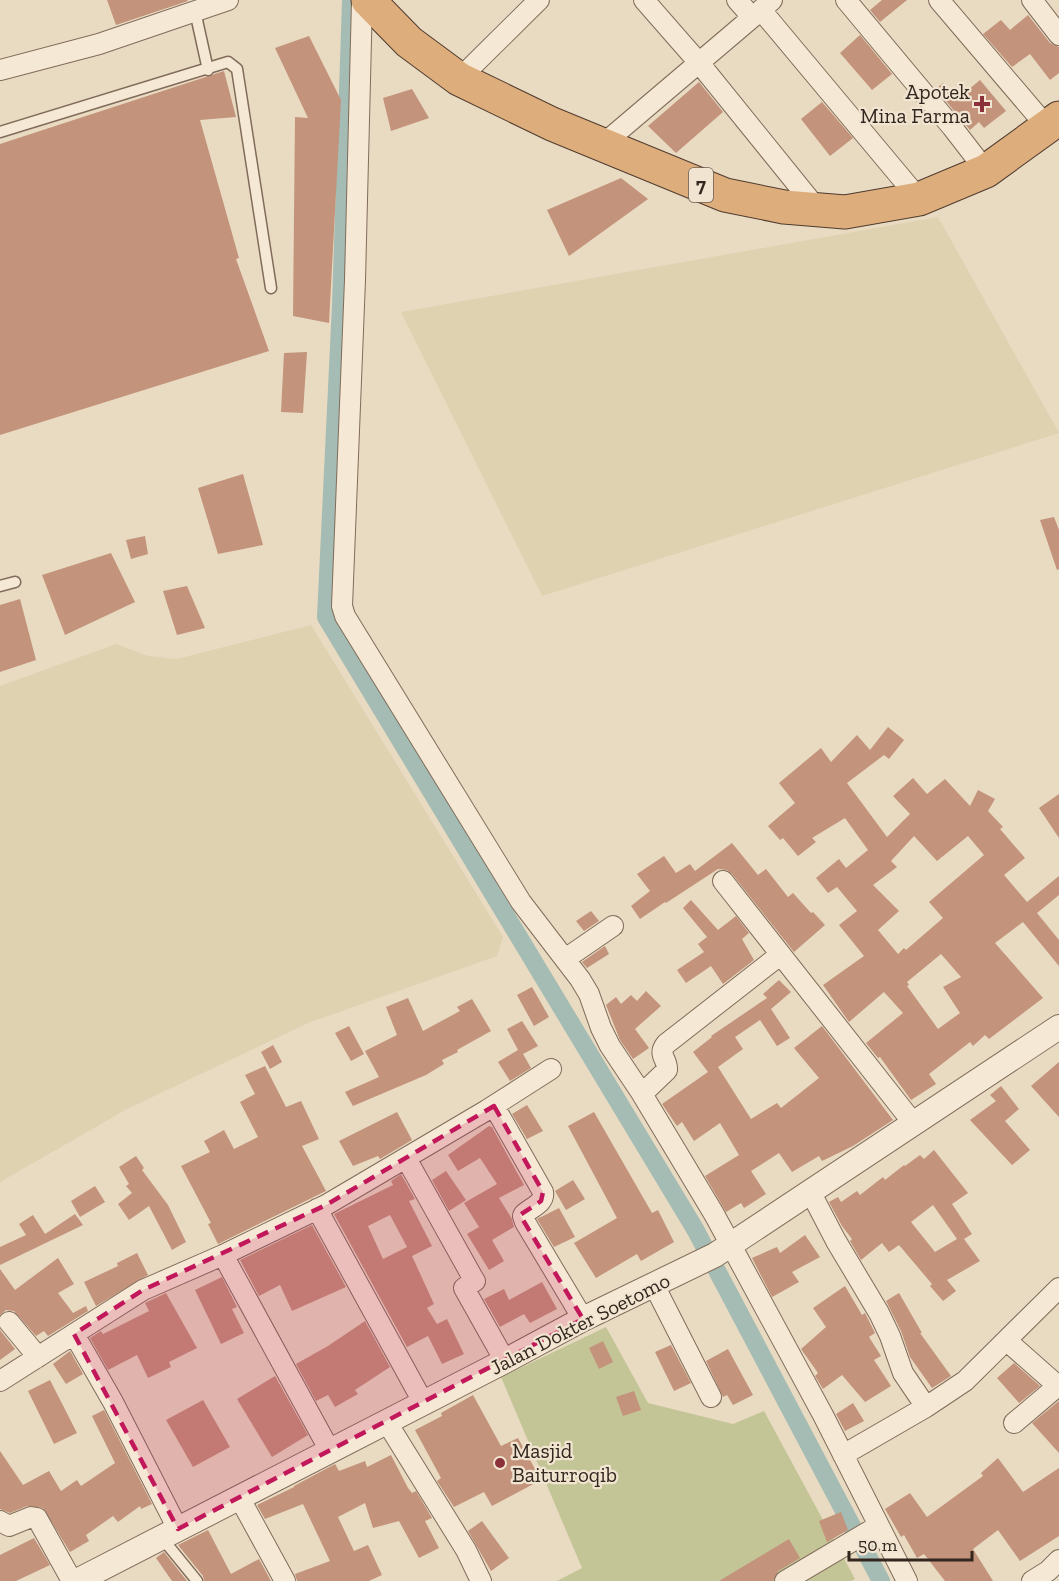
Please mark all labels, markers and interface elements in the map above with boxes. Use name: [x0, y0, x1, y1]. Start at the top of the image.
place label: Apotek Mina Farma: [860, 79, 970, 128]
marker: Apotek Mina Farma: [975, 97, 989, 111]
road number: 7: [689, 168, 713, 202]
street label: Jalan Dokter Soetomo: [486, 1267, 674, 1380]
place label: Masjid Baiturroqib: [512, 1438, 617, 1487]
marker: Masjid Baiturroqib: [493, 1456, 507, 1470]
scale bar: [849, 1524, 972, 1562]
text: 50 m: [858, 1534, 898, 1556]

